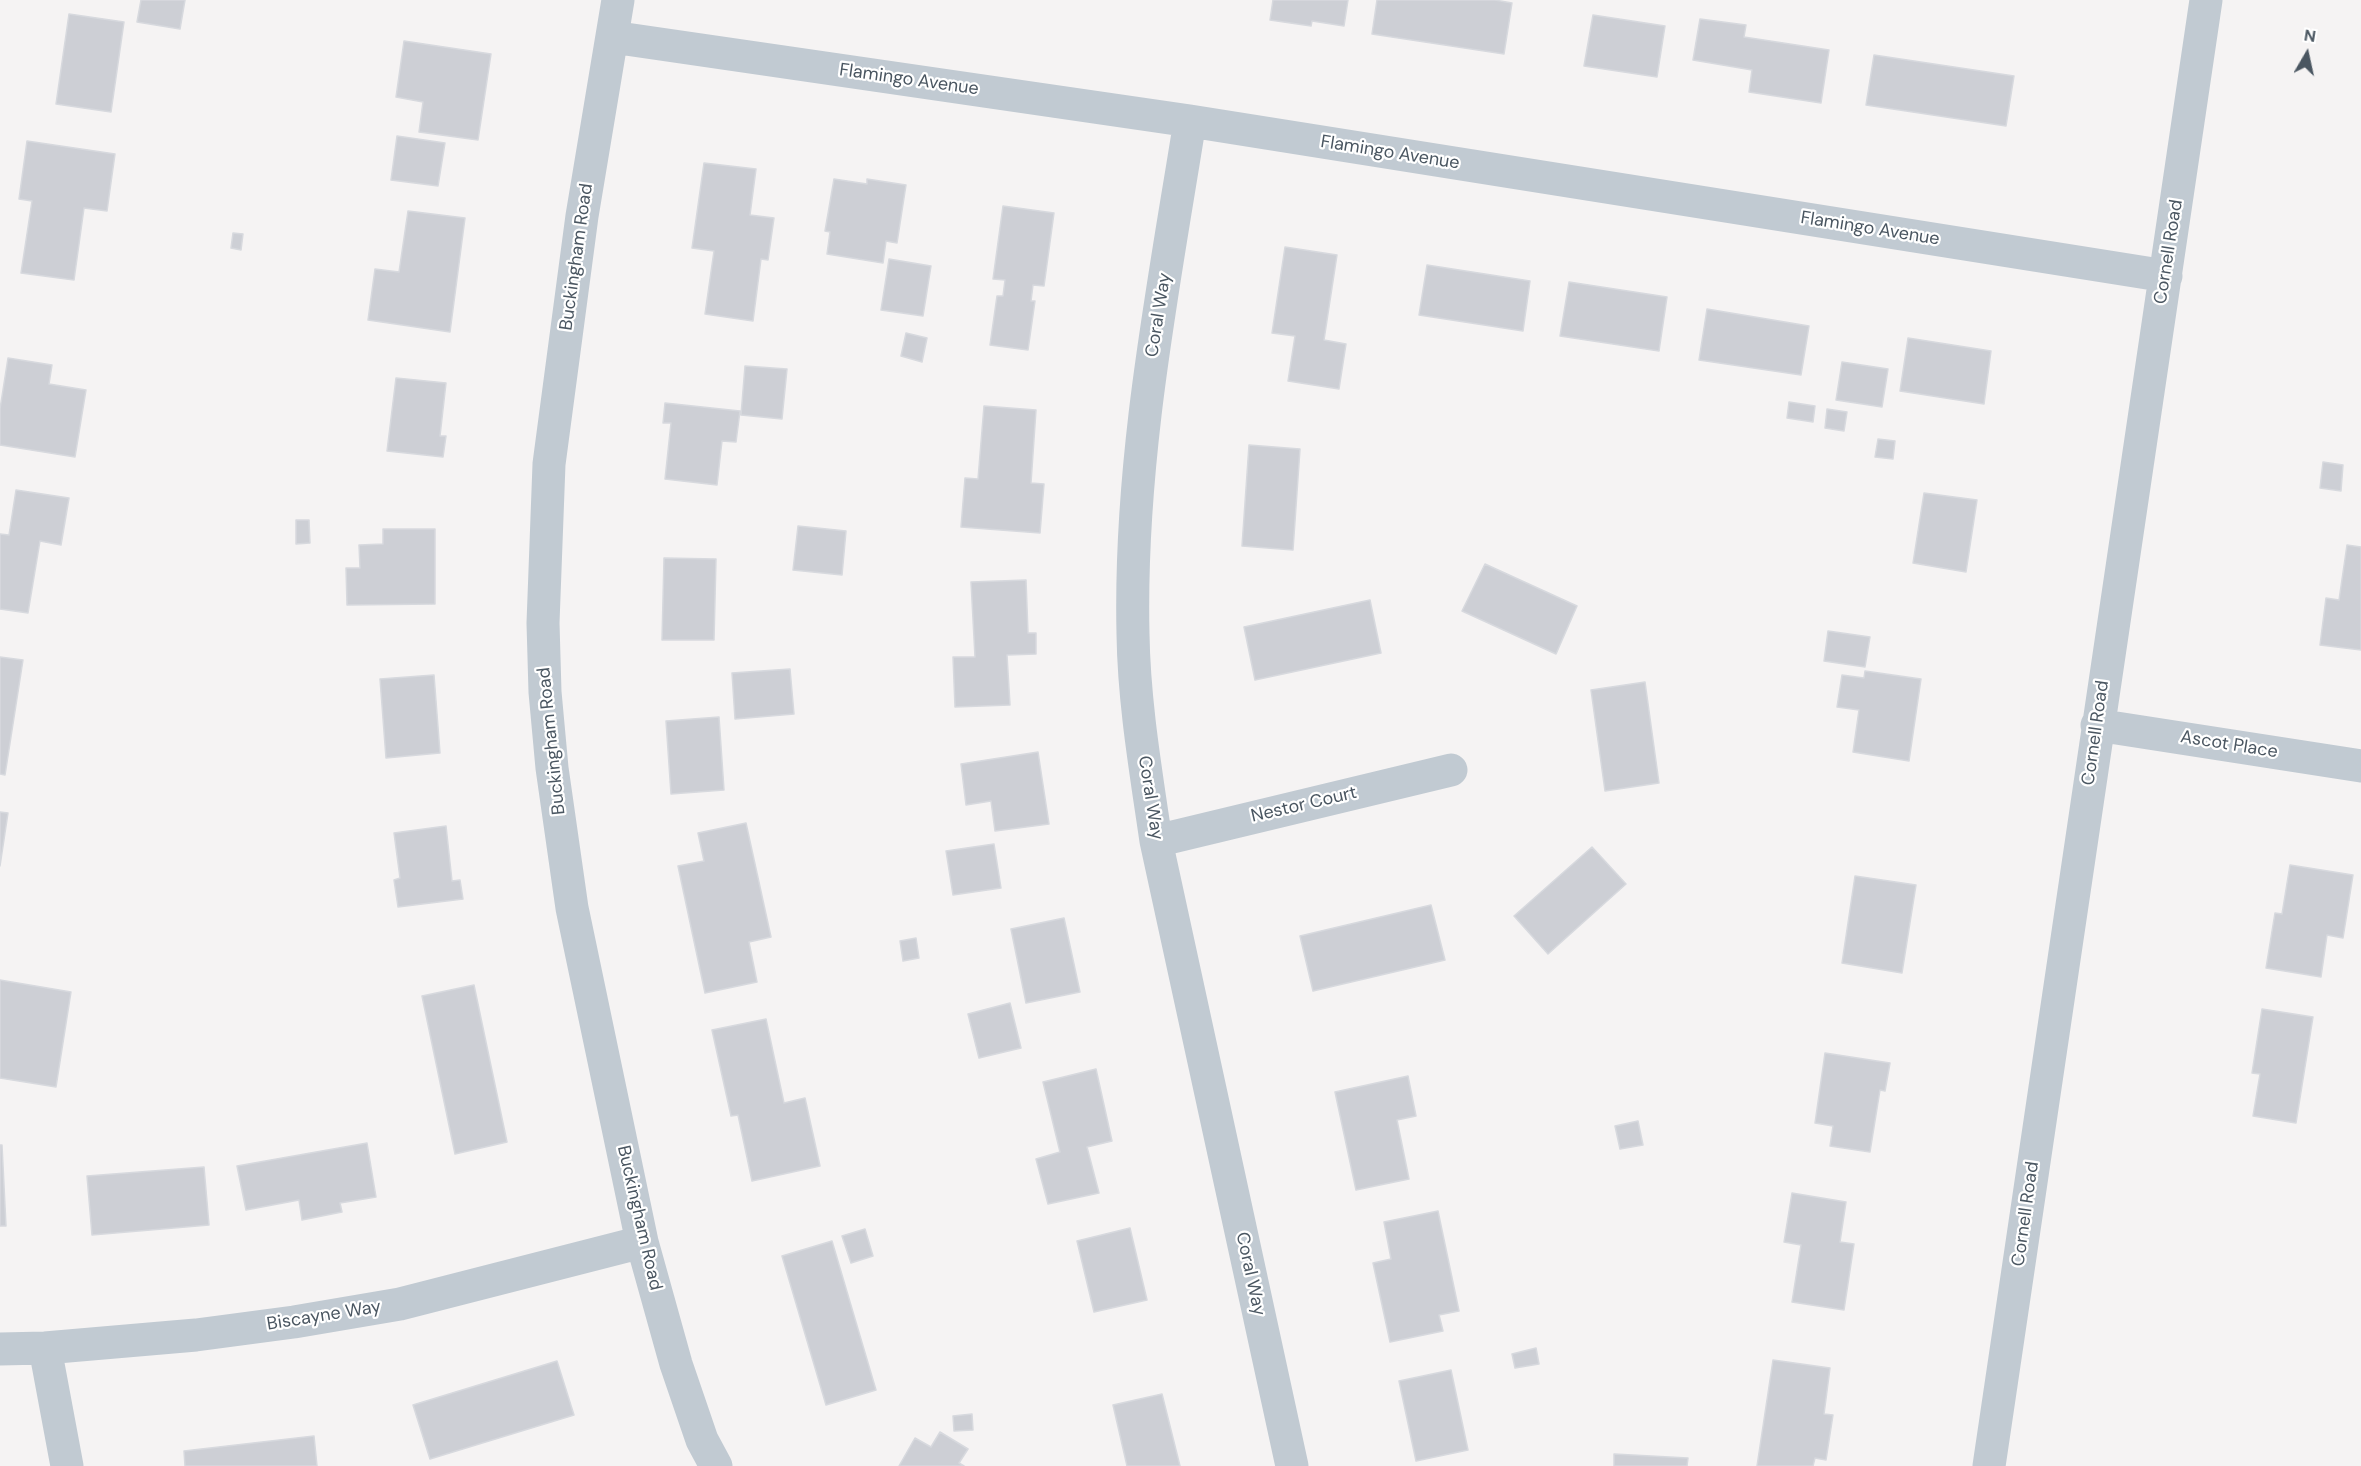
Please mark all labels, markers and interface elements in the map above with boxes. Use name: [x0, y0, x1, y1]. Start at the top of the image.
north arrow: [2277, 24, 2337, 84]
text: N: [2302, 24, 2317, 47]
street label: Flamingo Avenue: [838, 60, 980, 100]
street label: Flamingo Avenue: [1319, 131, 1461, 175]
street label: Buckingham Road: [556, 182, 598, 332]
street label: Cornell Road: [2150, 198, 2188, 306]
street label: Flamingo Avenue: [1799, 207, 1941, 251]
street label: Coral Way: [1142, 271, 1176, 359]
street label: Buckingham Road: [534, 666, 570, 816]
street label: Cornell Road: [2078, 679, 2114, 787]
street label: Ascot Place: [2179, 727, 2279, 763]
street label: Coral Way: [1133, 754, 1167, 842]
street label: Nestor Court: [1249, 782, 1359, 828]
street label: Buckingham Road: [612, 1143, 666, 1293]
street label: Cornell Road: [2008, 1160, 2044, 1268]
street label: Coral Way: [1231, 1230, 1269, 1318]
street label: Biscayne Way: [265, 1296, 383, 1336]

